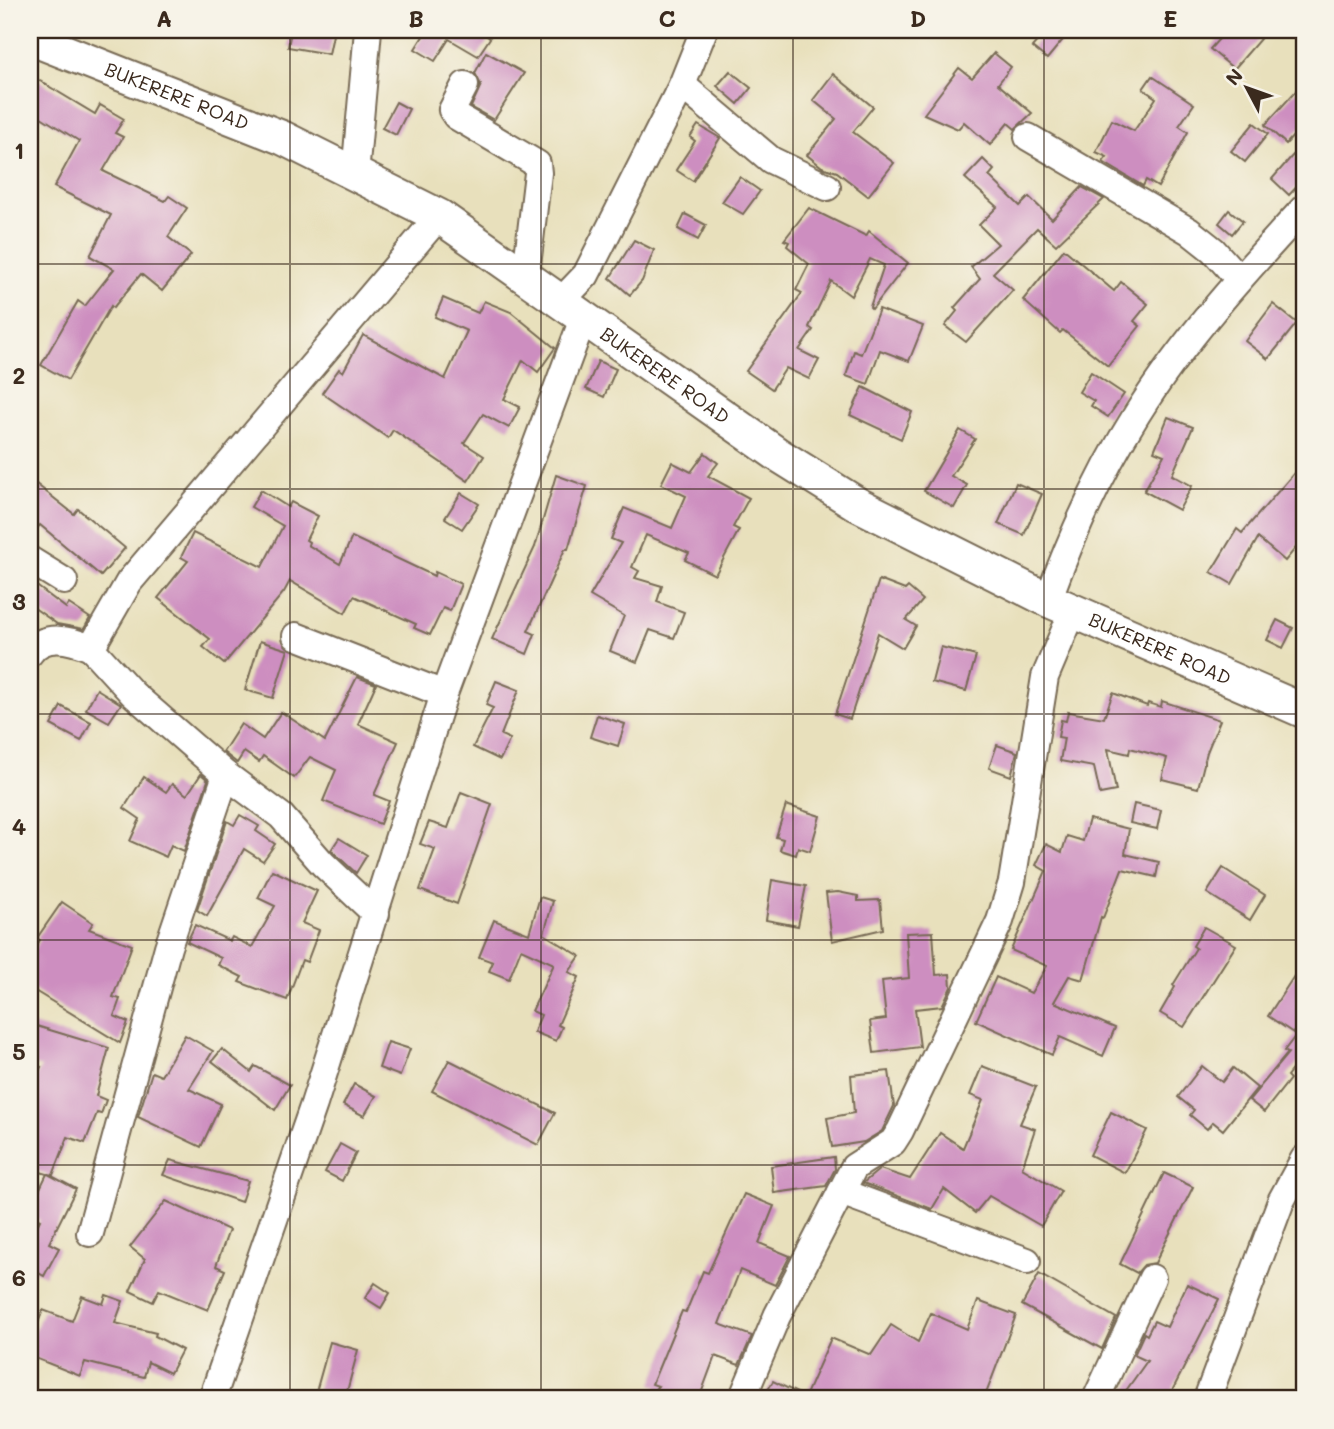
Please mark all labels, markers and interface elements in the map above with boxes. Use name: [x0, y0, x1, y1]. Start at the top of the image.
text: A: [156, 3, 172, 33]
text: B: [408, 3, 424, 33]
text: C: [658, 3, 676, 33]
text: D: [910, 3, 926, 33]
text: E: [1163, 3, 1177, 33]
north arrow: [1212, 52, 1282, 122]
street label: BUKERERE ROAD: [102, 56, 253, 135]
text: N: [1220, 63, 1248, 90]
text: 1: [14, 135, 24, 165]
street label: BUKERERE ROAD: [596, 321, 735, 429]
text: 2: [13, 360, 25, 390]
text: 3: [12, 586, 26, 616]
street label: BUKERERE ROAD: [1085, 606, 1235, 690]
text: 4: [12, 811, 26, 841]
text: 5: [12, 1036, 26, 1066]
text: 6: [12, 1262, 26, 1292]

